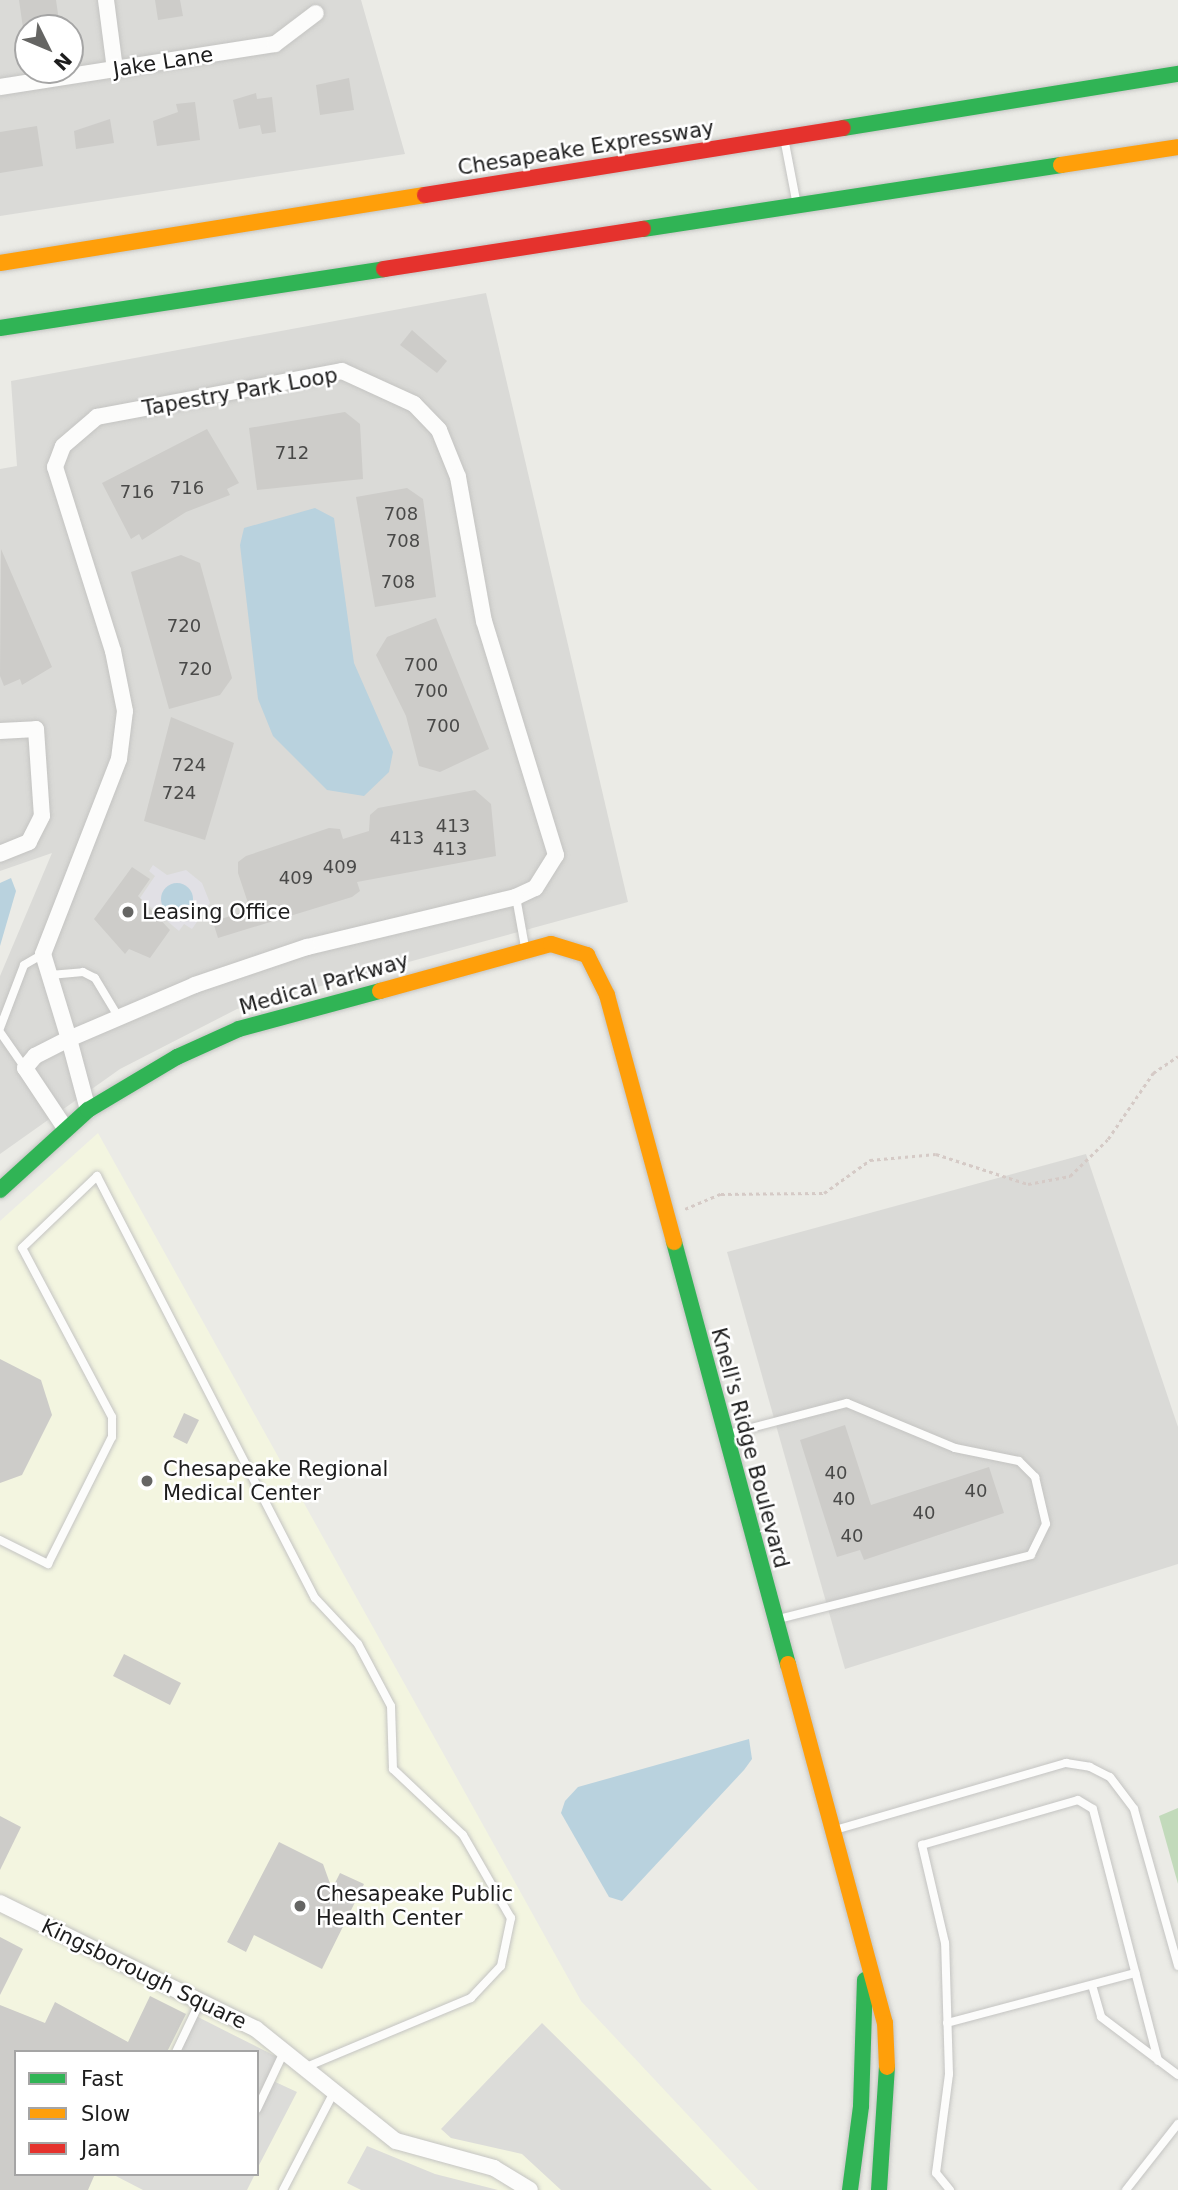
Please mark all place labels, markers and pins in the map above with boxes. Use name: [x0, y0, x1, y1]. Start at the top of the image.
place label: Leasing Office: [142, 899, 291, 925]
marker: Leasing Office: [120, 904, 136, 920]
place label: Chesapeake Regional Medical Center: [163, 1456, 388, 1506]
marker: Chesapeake Regional Medical Center: [137, 1471, 157, 1491]
place label: Chesapeake Public Health Center: [316, 1881, 513, 1931]
marker: Chesapeake Public Health Center: [290, 1896, 310, 1916]

